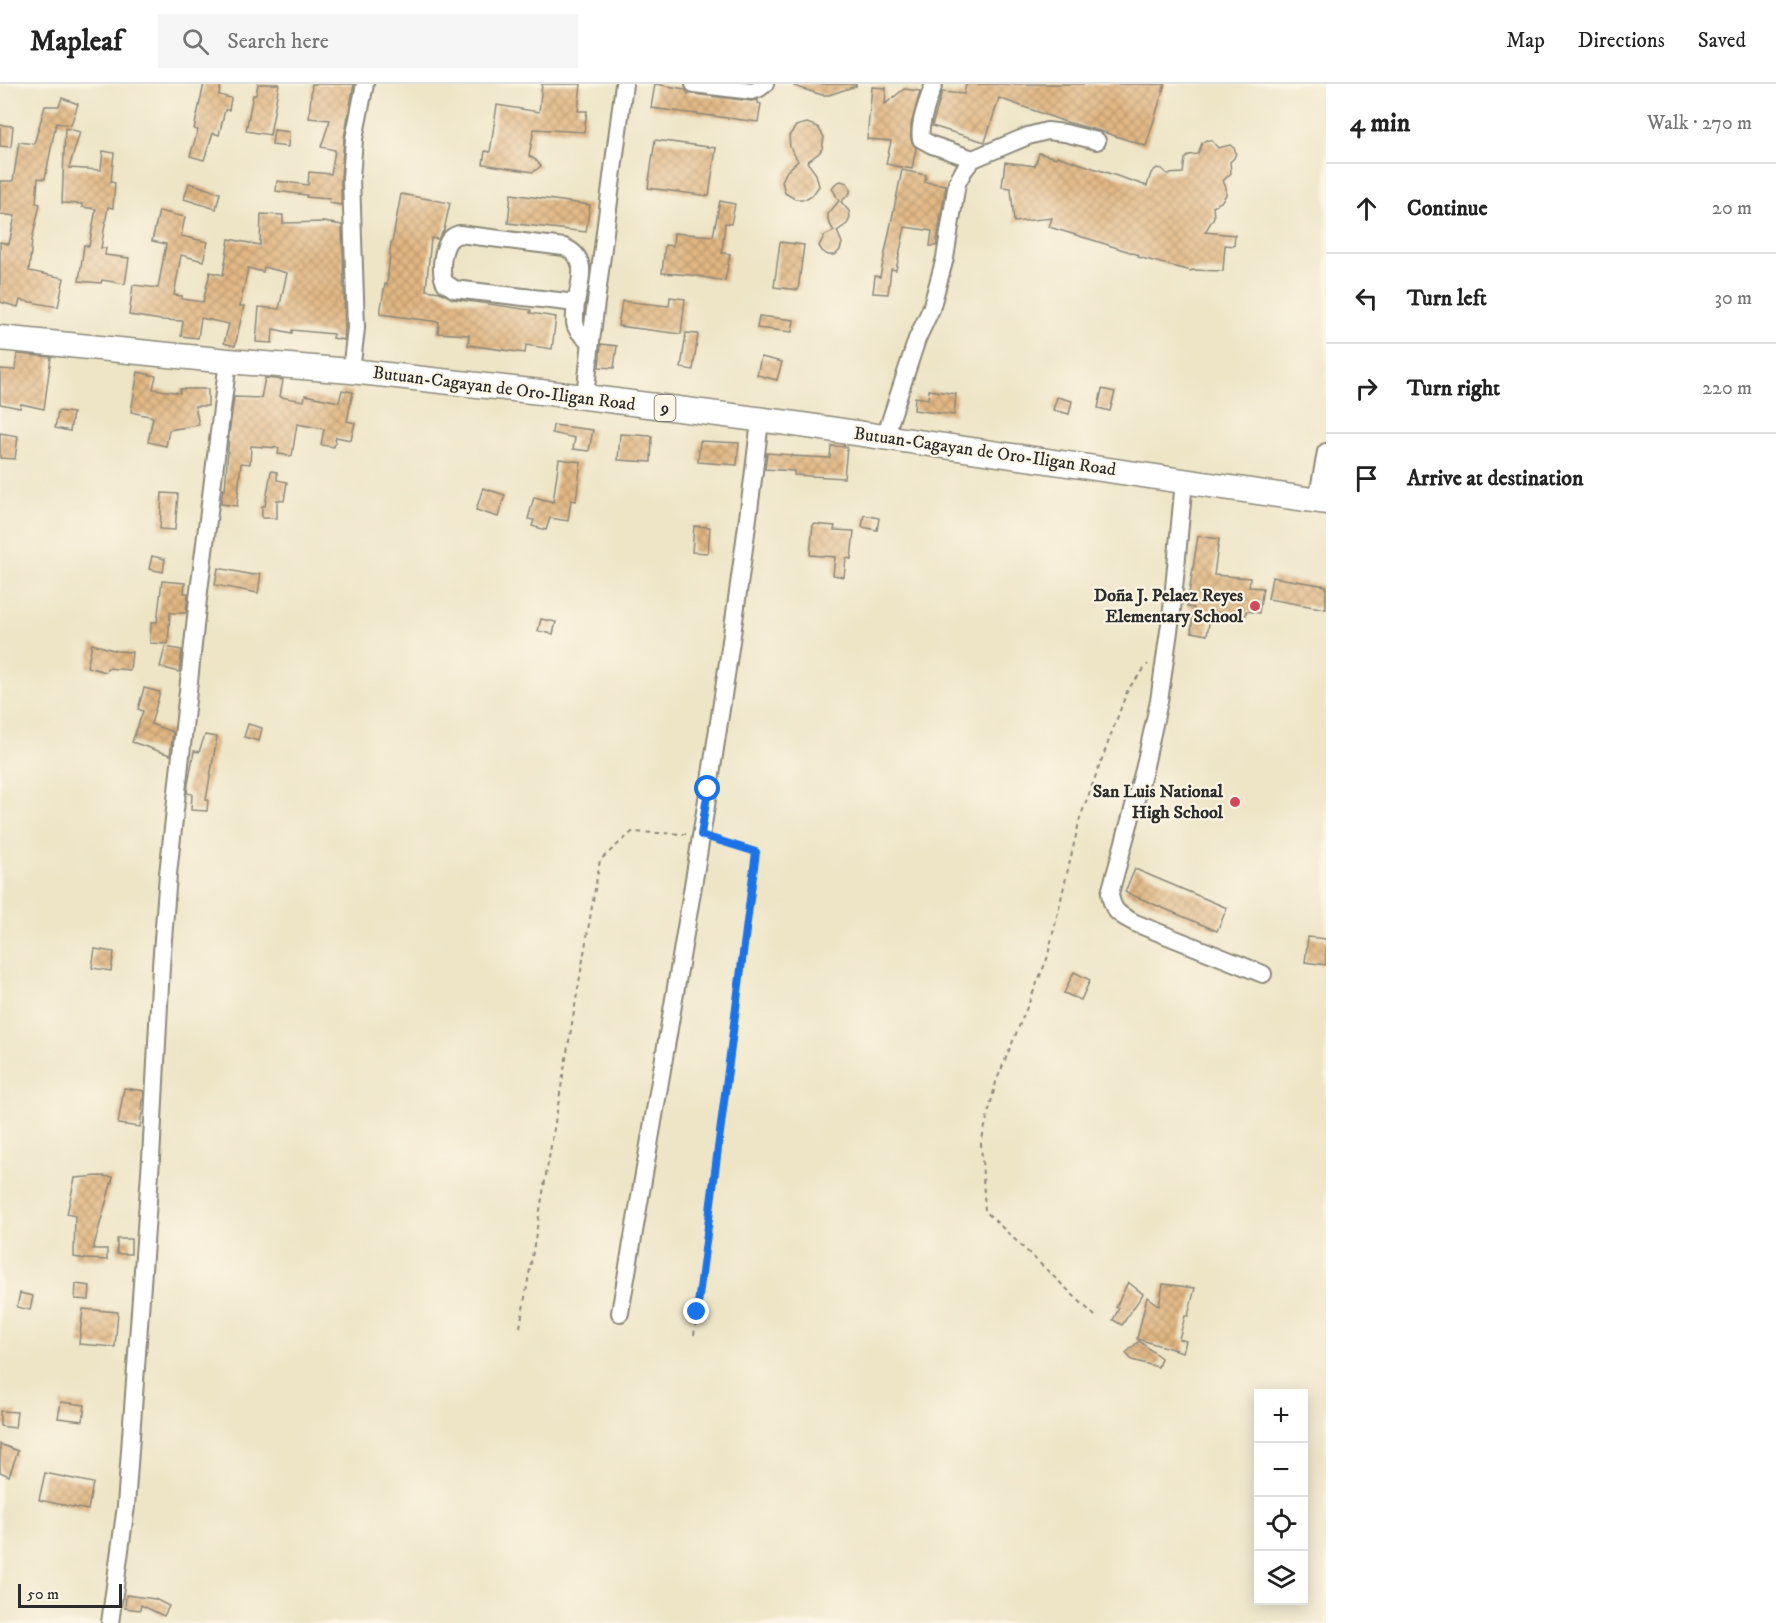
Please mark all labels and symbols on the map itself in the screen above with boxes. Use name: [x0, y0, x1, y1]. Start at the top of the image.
street label: Butuan-Cagayan de Oro-Iligan Road: [371, 362, 637, 416]
road number: 9: [654, 395, 676, 421]
street label: Butuan-Cagayan de Oro-Iligan Road: [853, 423, 1118, 481]
place label: Doña J. Pelaez Reyes Elementary School: [1094, 585, 1244, 628]
marker: Doña J. Pelaez Reyes Elementary School: [1248, 599, 1262, 613]
route start: [694, 775, 720, 801]
place label: San Luis National High School: [1093, 781, 1224, 824]
marker: San Luis National High School: [1228, 795, 1242, 809]
route end: [683, 1298, 709, 1324]
scale bar: [18, 1581, 122, 1608]

